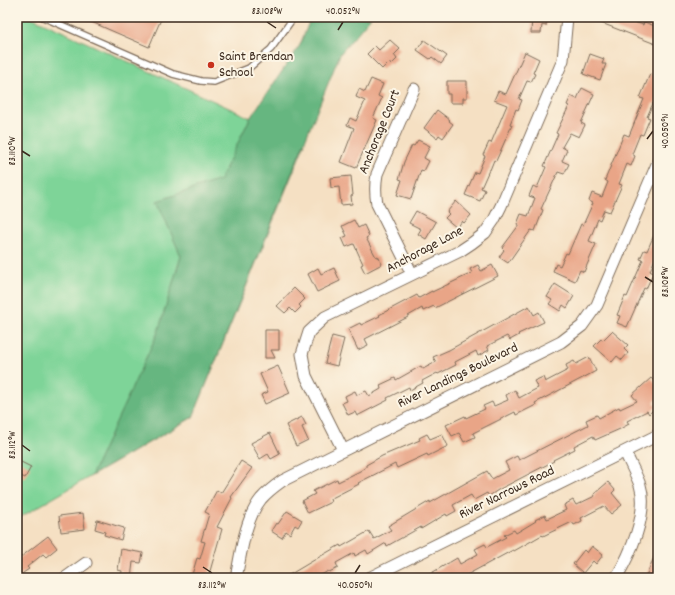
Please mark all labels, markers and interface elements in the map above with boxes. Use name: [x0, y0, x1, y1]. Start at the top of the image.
text: 83.108°W: [252, 5, 283, 19]
text: 40.052°N: [326, 5, 360, 19]
place label: Saint Brendan School: [219, 47, 293, 83]
marker: Saint Brendan School: [206, 60, 216, 70]
street label: Anchorage Court: [354, 87, 406, 177]
text: 40.050°N: [659, 113, 673, 148]
text: 83.110°W: [6, 136, 20, 165]
street label: Anchorage Lane: [383, 221, 467, 279]
text: 83.108°W: [659, 266, 673, 297]
street label: River Landings Boulevard: [394, 338, 522, 414]
text: 83.112°W: [6, 431, 20, 459]
street label: River Narrows Road: [456, 461, 558, 525]
text: 83.112°W: [198, 579, 226, 593]
text: 40.050°N: [338, 579, 373, 593]

